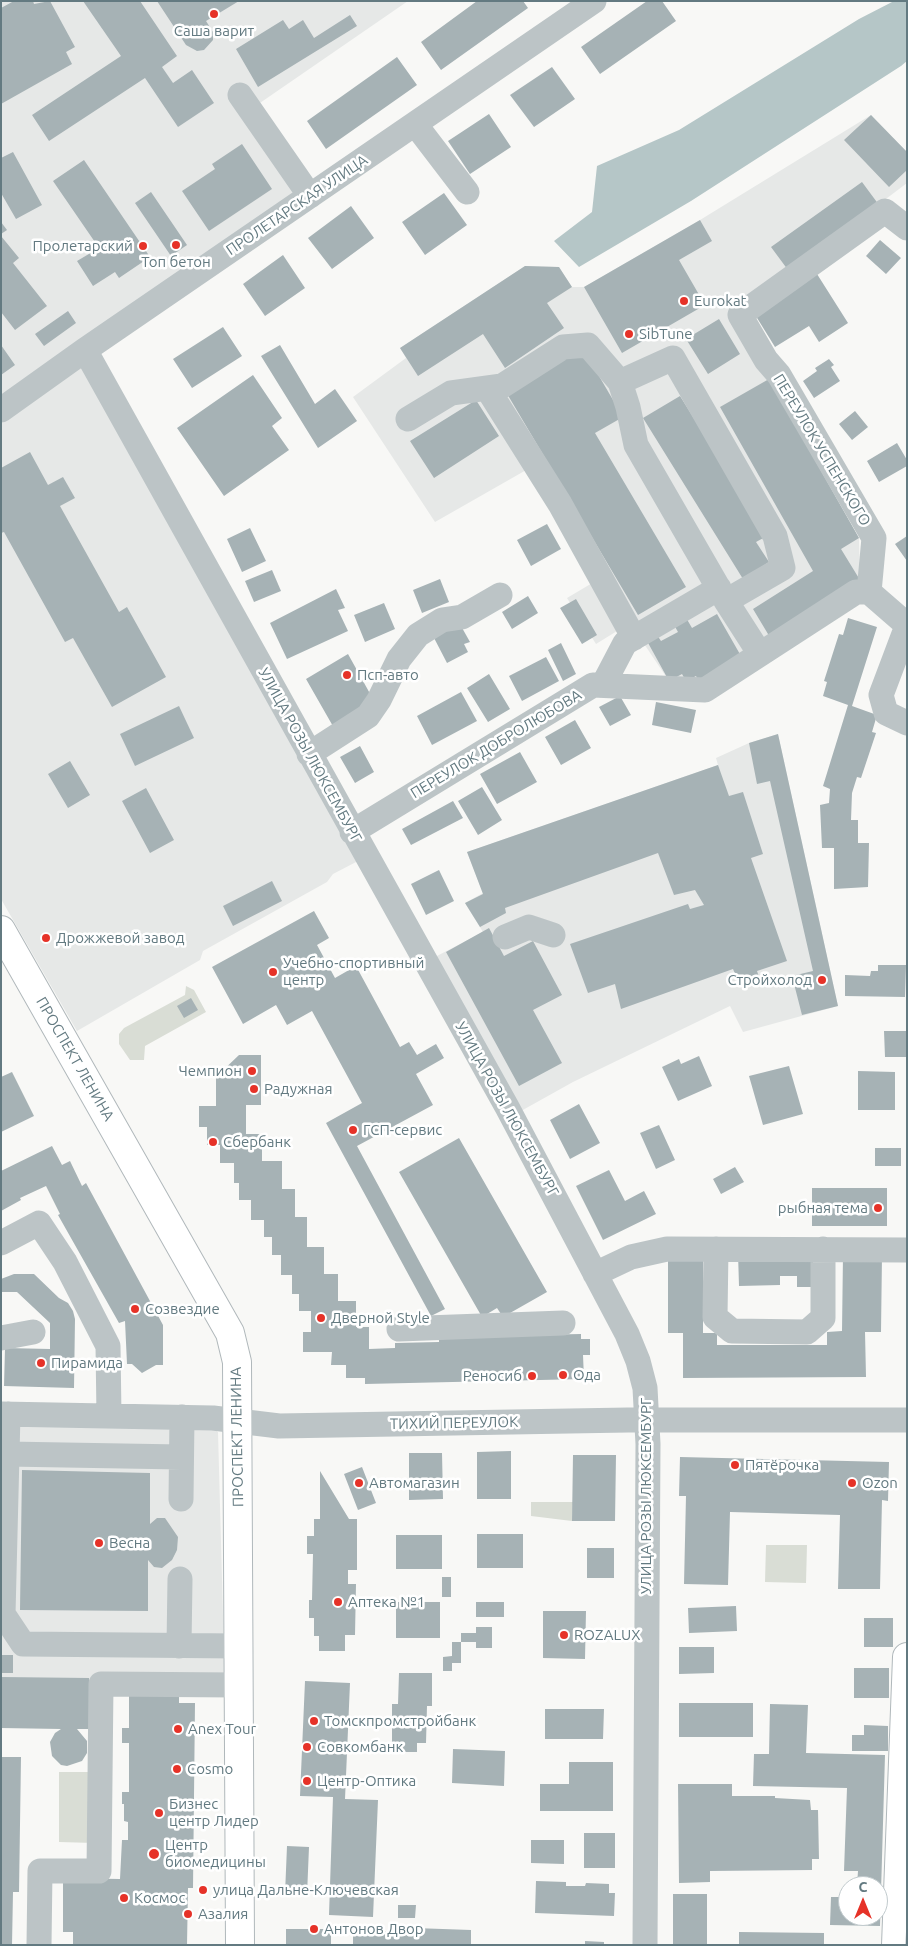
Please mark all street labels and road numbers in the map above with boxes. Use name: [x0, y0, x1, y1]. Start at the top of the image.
street label: ПРОЛЕТАРСКАЯ УЛИЦА: [223, 151, 371, 259]
street label: ПЕРЕУЛОК УСПЕНСКОГО: [770, 371, 874, 529]
street label: УЛИЦА РОЗЫ ЛЮКСЕМБУРГ: [254, 665, 366, 845]
street label: ПЕРЕУЛОК ДОБРОЛЮБОВА: [407, 686, 585, 802]
street label: ПРОСПЕКТ ЛЕНИНА: [32, 994, 118, 1124]
street label: УЛИЦА РОЗЫ ЛЮКСЕМБУРГ: [451, 1019, 563, 1199]
street label: ПРОСПЕКТ ЛЕНИНА: [227, 1367, 247, 1507]
street label: УЛИЦА РОЗЫ ЛЮКСЕМБУРГ: [637, 1398, 655, 1594]
street label: ТИХИЙ ПЕРЕУЛОК: [390, 1413, 518, 1433]

